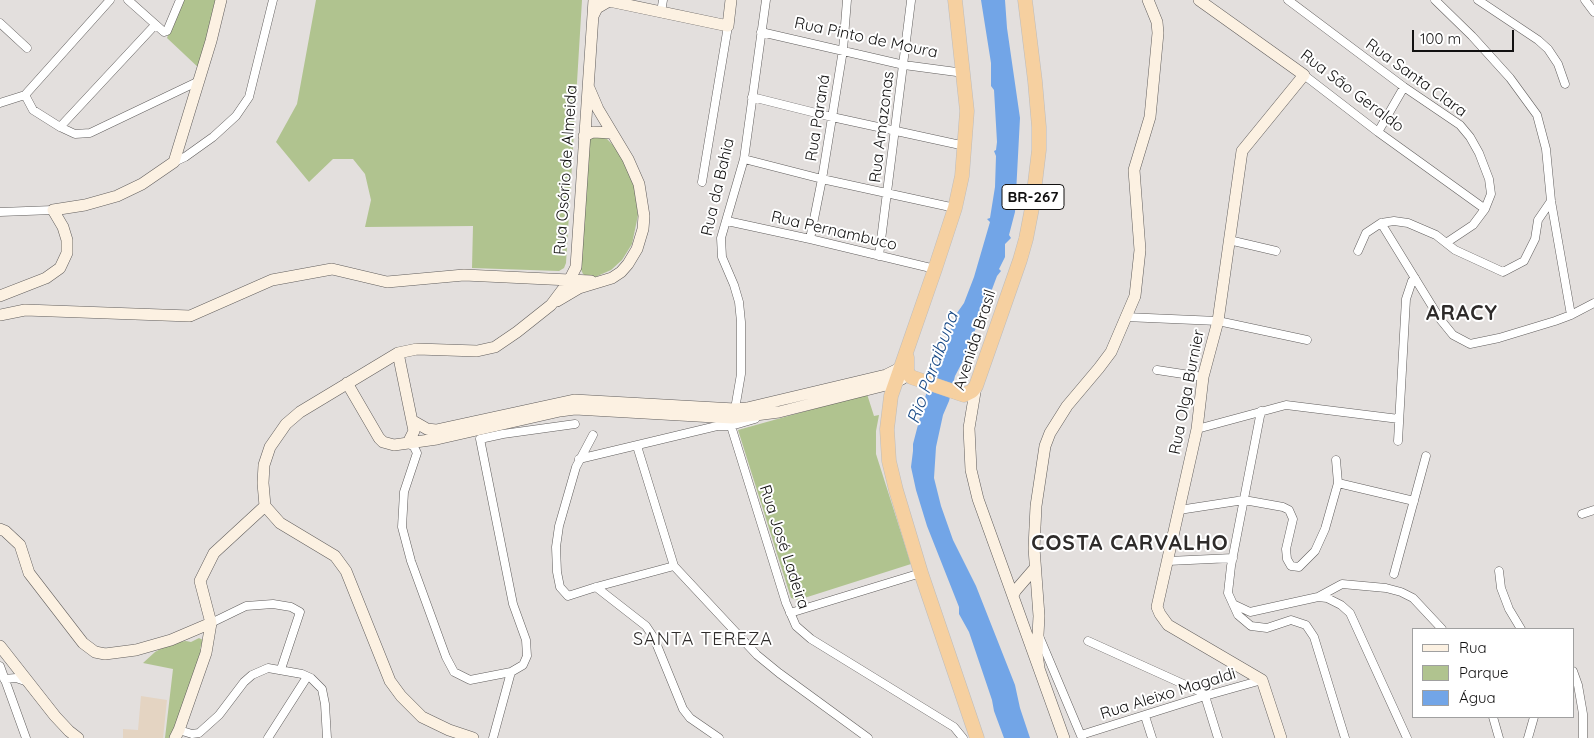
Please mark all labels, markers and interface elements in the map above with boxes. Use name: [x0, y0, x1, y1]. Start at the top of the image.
street label: Rua Pinto de Moura: [793, 13, 939, 63]
scale bar: [1414, 20, 1516, 52]
text: 100 m: [1420, 29, 1461, 48]
street label: Rua Santa Clara: [1362, 35, 1470, 121]
street label: Rua São Geraldo: [1296, 46, 1408, 136]
street label: Rua Amazonas: [866, 70, 898, 184]
street label: Rua Paraná: [802, 73, 834, 163]
street label: Rua Osório de Almeida: [550, 84, 582, 256]
street label: Rua da Bahia: [697, 136, 739, 238]
road number: BR-267: [1002, 184, 1064, 210]
street label: Rua Pernambuco: [769, 207, 899, 255]
street label: Avenida Brasil: [950, 287, 1000, 393]
district label: ARACY: [1425, 301, 1499, 327]
water label: Rio Paraibuna: [903, 309, 963, 427]
street label: Rua Olga Burnier: [1165, 328, 1209, 456]
street label: Rua José Ladeira: [755, 482, 813, 612]
district label: COSTA CARVALHO: [1029, 531, 1231, 557]
legend: [1412, 628, 1574, 718]
district label: SANTA TEREZA: [631, 629, 775, 651]
text: Rua: [1459, 638, 1487, 657]
text: Parque: [1459, 663, 1509, 682]
street label: Rua Aleixo Magaldi: [1098, 664, 1238, 724]
text: Água: [1459, 688, 1496, 707]

